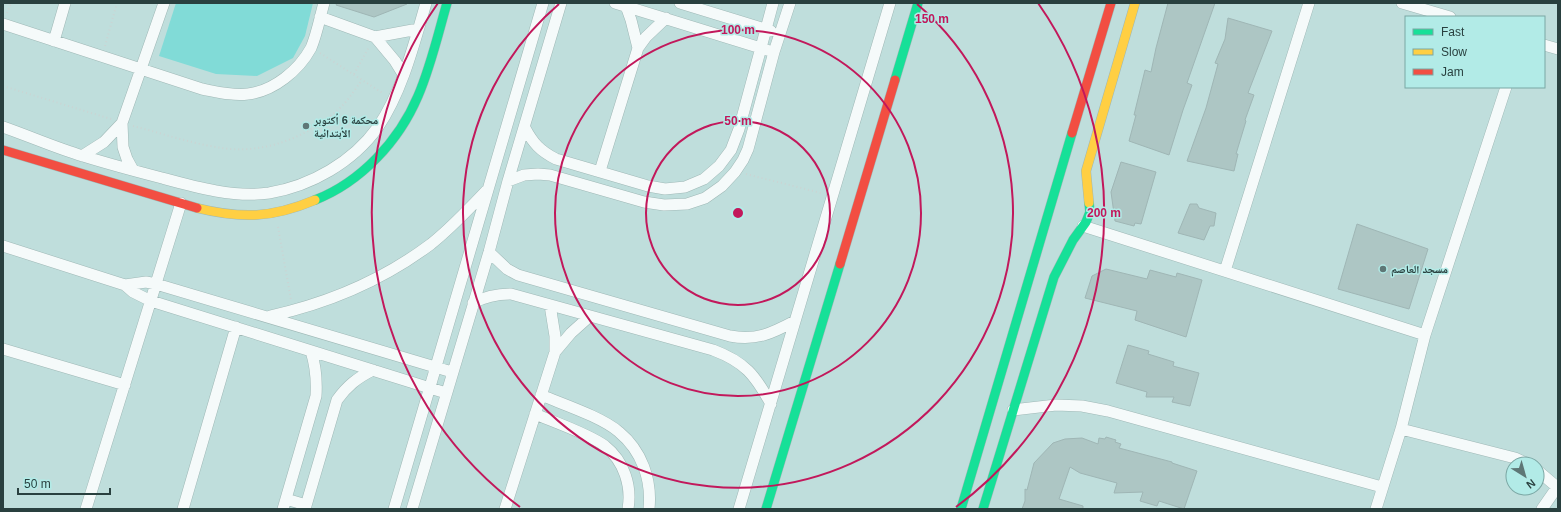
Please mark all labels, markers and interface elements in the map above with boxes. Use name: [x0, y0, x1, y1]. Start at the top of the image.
text: 150 m: [915, 12, 949, 26]
legend: [1405, 16, 1545, 88]
text: 100 m: [721, 23, 755, 37]
text: Fast: [1441, 25, 1465, 39]
text: Slow: [1441, 45, 1467, 59]
text: Jam: [1441, 65, 1464, 79]
place label: محكمة 6 أكتوبر الأبتدائية: [313, 113, 378, 140]
text: 50 m: [724, 114, 752, 128]
marker: محكمة 6 أكتوبر الأبتدائية: [301, 121, 311, 131]
centre of rings: [731, 206, 745, 220]
text: 200 m: [1087, 206, 1121, 220]
place label: مسجد العاصم: [1391, 263, 1448, 277]
marker: مسجد العاصم: [1378, 264, 1388, 274]
north arrow: [1505, 456, 1545, 496]
scale bar: [18, 470, 110, 496]
text: 50 m: [24, 477, 51, 491]
text: N: [1524, 477, 1538, 491]

